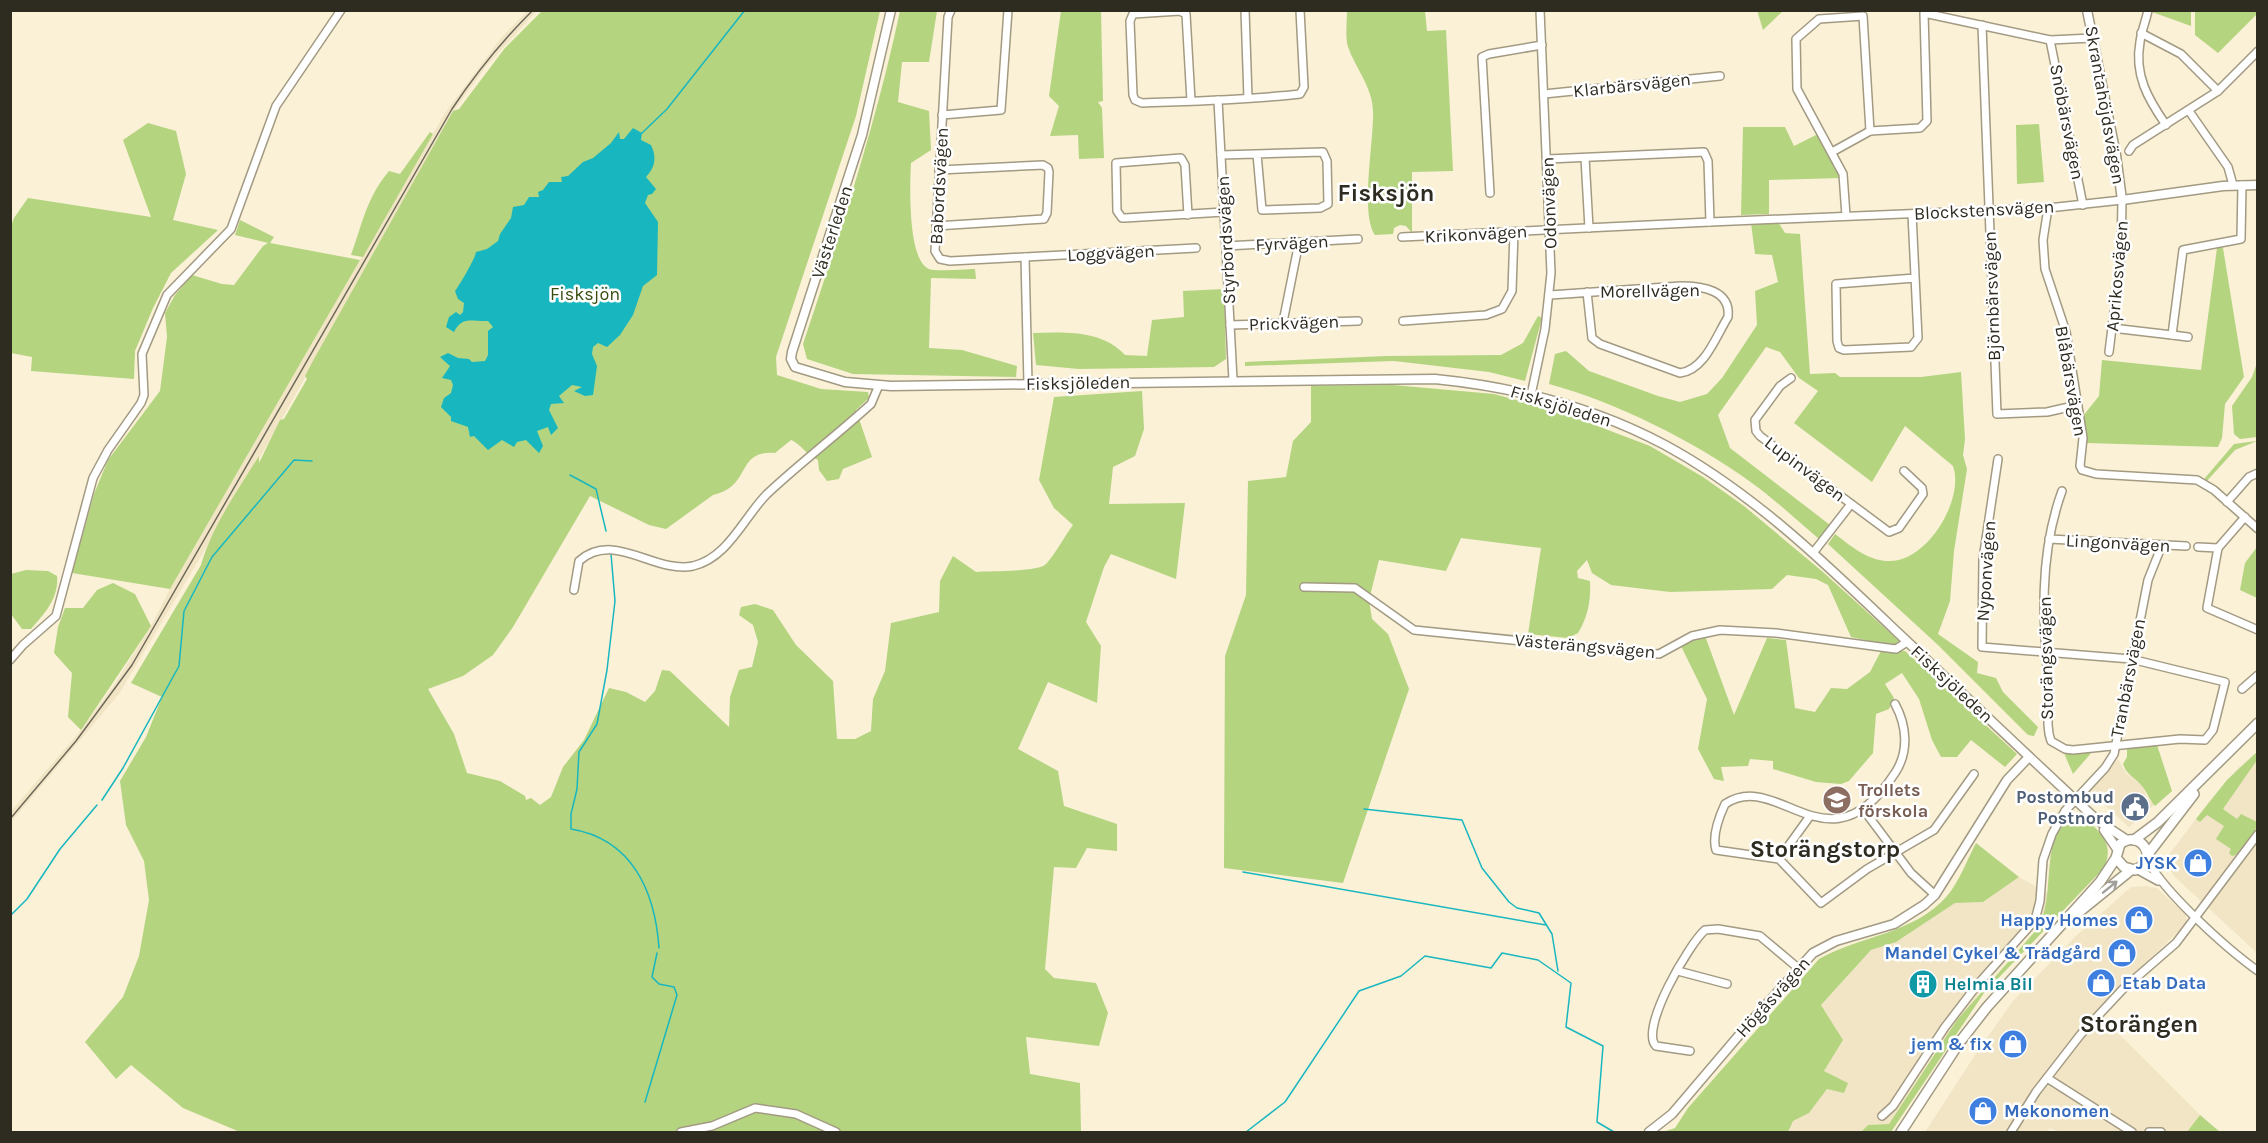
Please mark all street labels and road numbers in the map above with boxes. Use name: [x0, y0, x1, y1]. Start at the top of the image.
street label: Skrantahöjdsvägen: [2080, 24, 2130, 186]
street label: Snöbärsvägen: [2045, 62, 2089, 182]
street label: Klarbärsvägen: [1572, 68, 1692, 102]
street label: Babordsvägen: [925, 127, 953, 245]
street label: Odonvägen: [1536, 157, 1562, 249]
street label: Styrbordsvägen: [1212, 175, 1240, 305]
street label: Västerleden: [807, 183, 857, 281]
street label: Blockstensvägen: [1913, 195, 2055, 225]
street label: Krikonvägen: [1424, 220, 1528, 248]
street label: Aprikosvägen: [2101, 220, 2133, 332]
street label: Fyrvägen: [1255, 230, 1329, 256]
street label: Björnbärsvägen: [1979, 231, 2005, 361]
street label: Loggvägen: [1067, 240, 1155, 266]
street label: Morellvägen: [1600, 279, 1700, 303]
street label: Prickvägen: [1248, 310, 1340, 336]
street label: Blåbärsvägen: [2050, 324, 2092, 438]
street label: Fisksjöleden: [1026, 371, 1130, 395]
street label: Fisksjöleden: [1508, 380, 1614, 432]
street label: Lupinvägen: [1760, 432, 1850, 506]
street label: Nyponvägen: [1971, 520, 2001, 622]
street label: Lingonvägen: [2065, 529, 2171, 557]
street label: Storängsvägen: [2034, 596, 2058, 720]
street label: Tranbärsvägen: [2106, 617, 2150, 739]
street label: Västerängsvägen: [1514, 629, 1656, 663]
street label: Fisksjöleden: [1906, 640, 1998, 728]
street label: Högåsvägen: [1731, 952, 1815, 1042]

